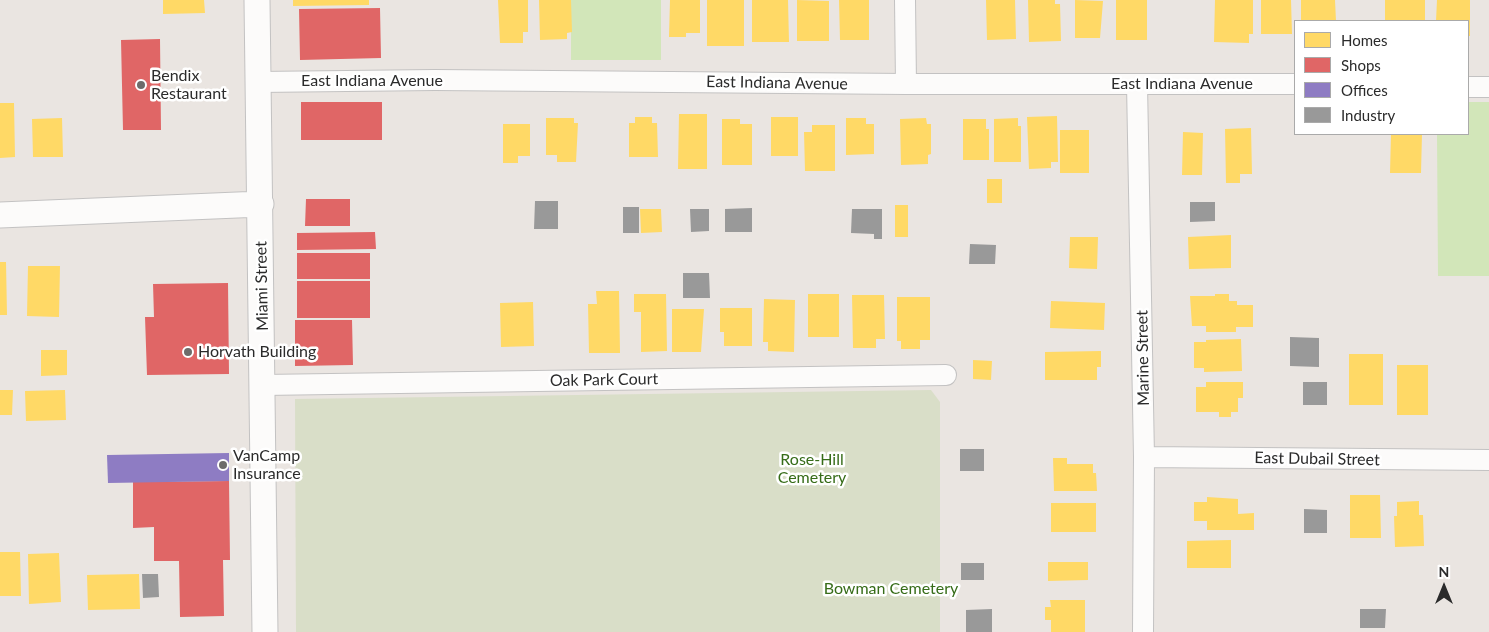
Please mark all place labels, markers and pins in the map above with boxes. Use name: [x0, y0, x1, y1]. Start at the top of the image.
place label: Bendix Restaurant: [151, 66, 227, 104]
marker: Bendix Restaurant: [135, 79, 147, 91]
place label: Horvath Building: [198, 342, 316, 362]
marker: Horvath Building: [182, 346, 194, 358]
place label: VanCamp Insurance: [233, 446, 301, 484]
marker: VanCamp Insurance: [217, 459, 229, 471]

